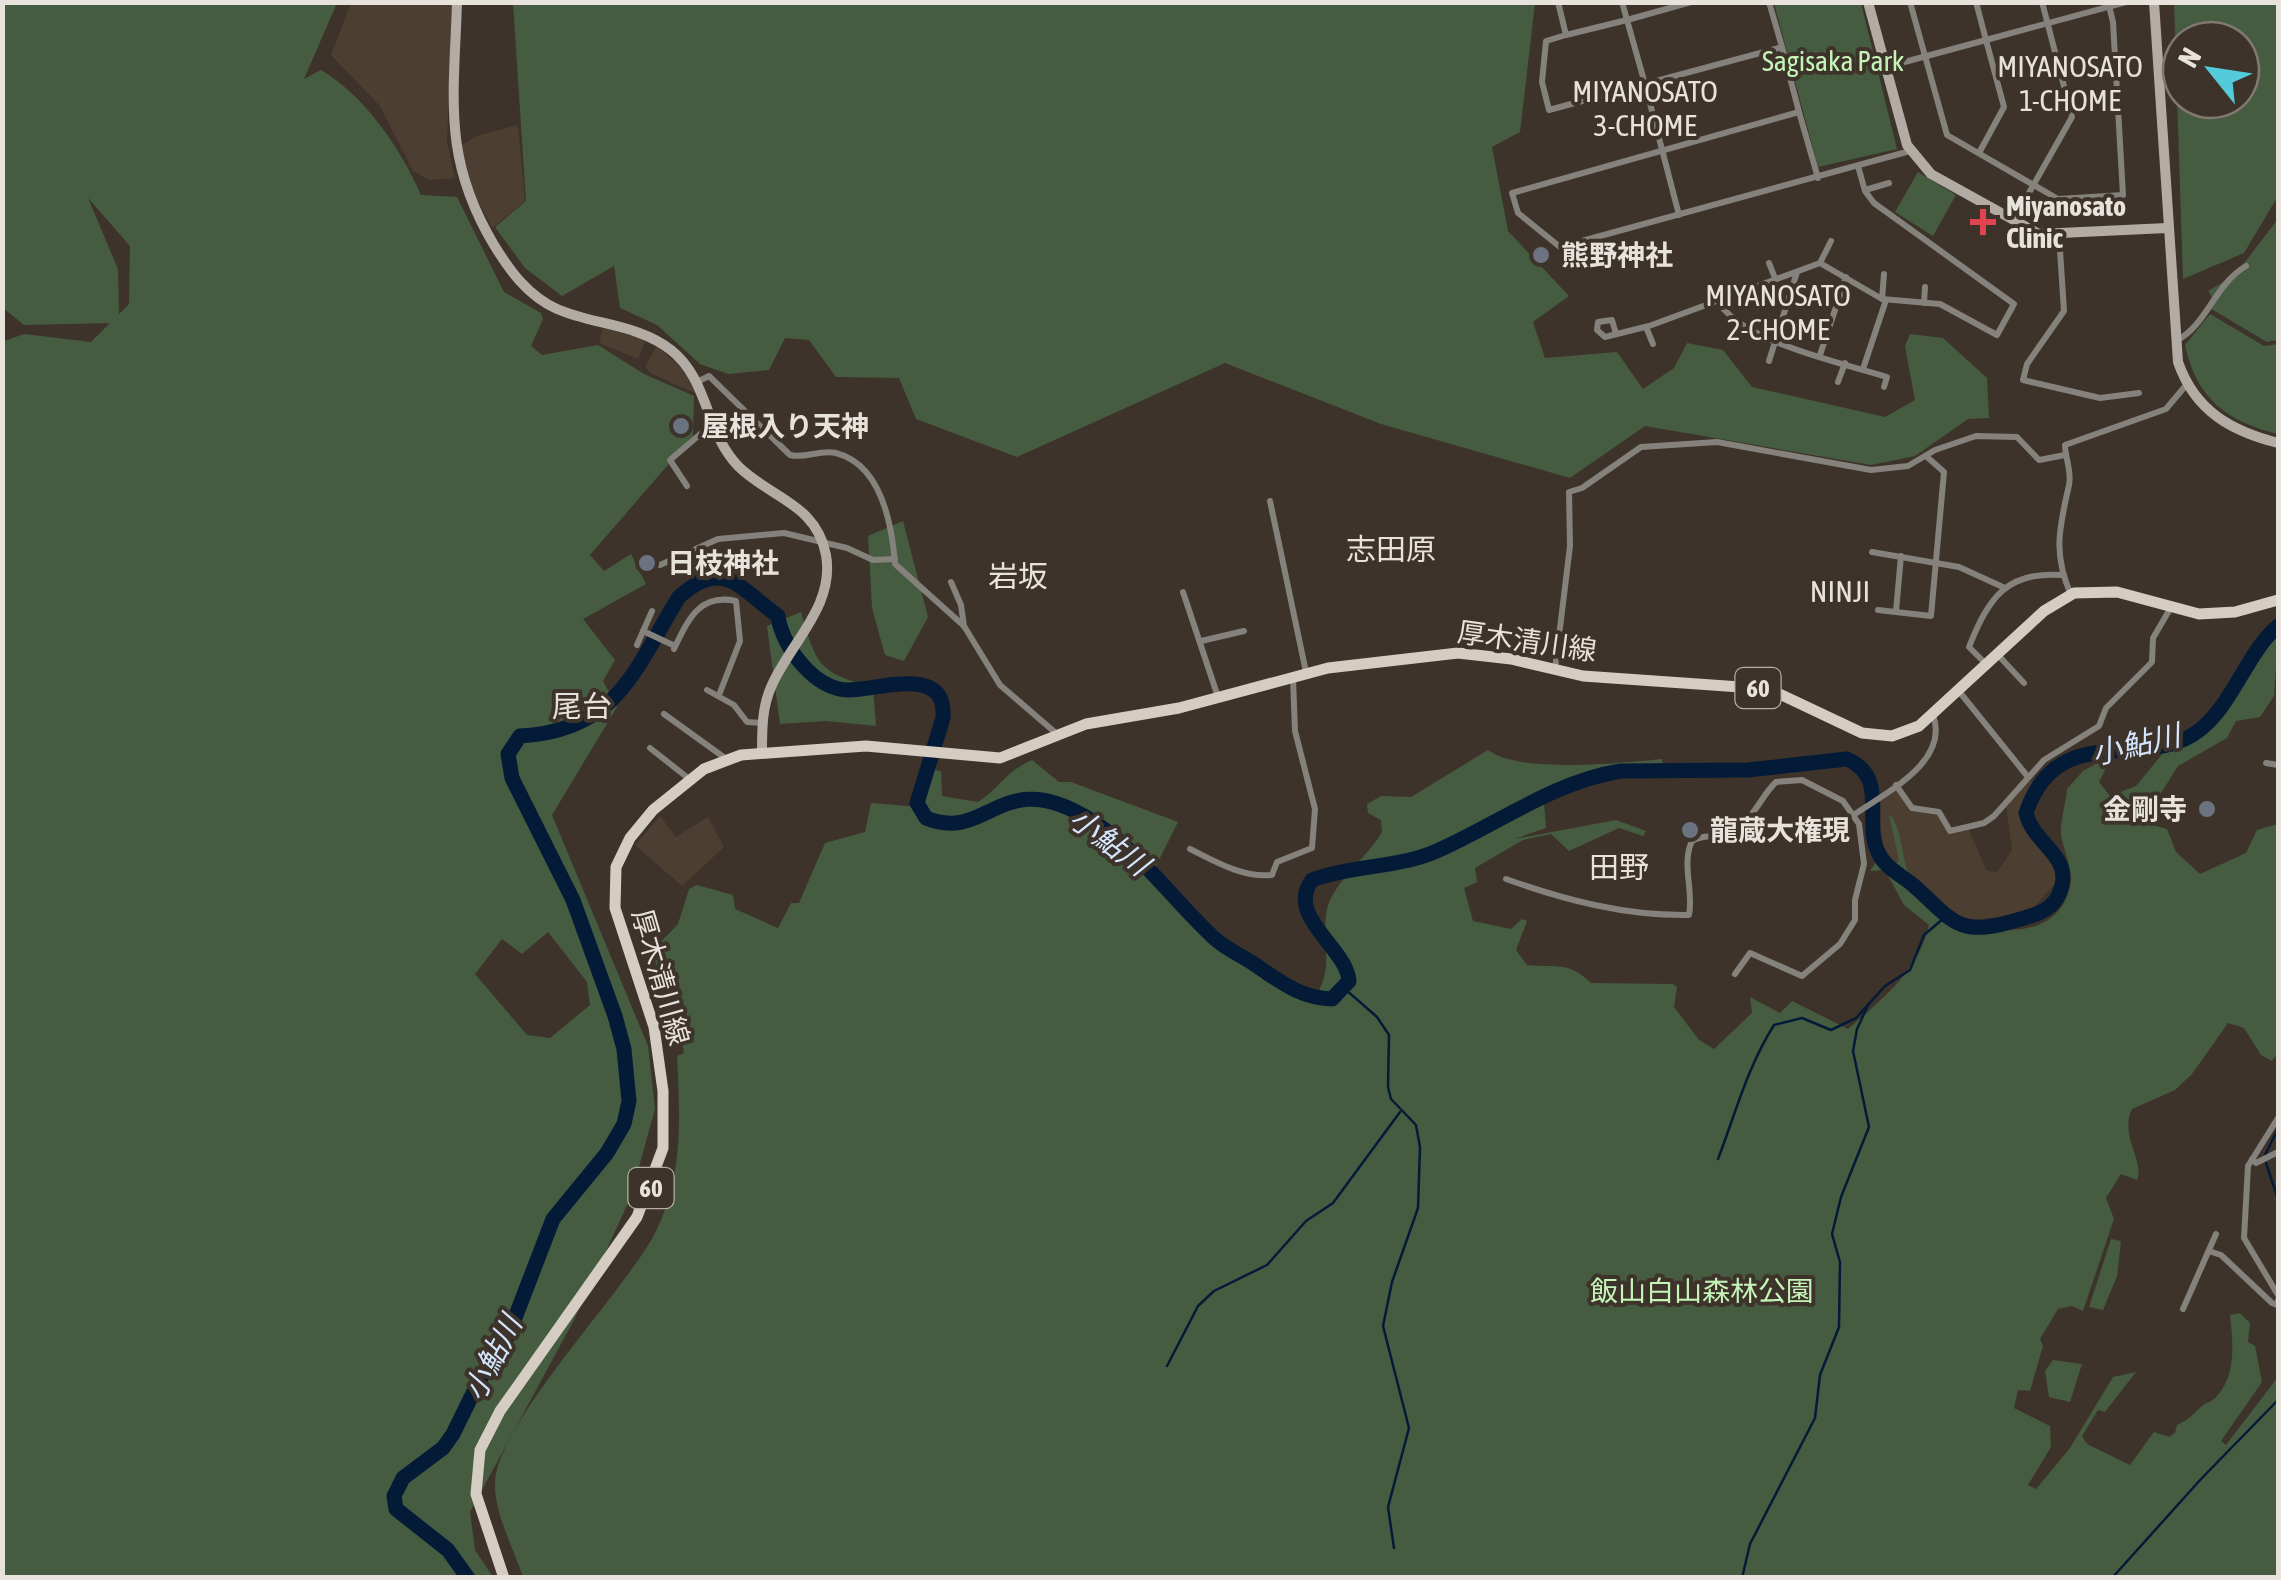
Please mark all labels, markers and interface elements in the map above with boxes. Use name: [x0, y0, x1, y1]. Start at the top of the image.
north arrow: [2161, 20, 2261, 120]
text: N: [2171, 42, 2207, 73]
park label: Sagisaka Park: [1762, 45, 1904, 77]
district label: MIYANOSATO 1-CHOME: [1997, 49, 2143, 117]
district label: MIYANOSATO 3-CHOME: [1572, 74, 1718, 142]
place label: Miyanosato Clinic: [2006, 190, 2126, 254]
marker: Miyanosato Clinic: [1970, 209, 1996, 235]
place label: 熊野神社: [1561, 239, 1673, 271]
marker: 熊野神社: [1530, 244, 1552, 266]
district label: MIYANOSATO 2-CHOME: [1705, 278, 1851, 346]
place label: 屋根入り天神: [701, 410, 869, 442]
marker: 屋根入り天神: [670, 415, 692, 437]
district label: 志田原: [1346, 532, 1436, 566]
place label: 日枝神社: [667, 547, 779, 579]
marker: 日枝神社: [636, 552, 658, 574]
district label: 岩坂: [988, 559, 1048, 593]
district label: NINJI: [1810, 574, 1870, 608]
street label: 厚木清川線: [1455, 615, 1599, 667]
road number: 60: [1736, 668, 1780, 708]
district label: 尾台: [552, 689, 612, 723]
water label: 小鮎川: [2088, 717, 2186, 771]
place label: 金剛寺: [2103, 793, 2187, 825]
marker: 金剛寺: [2196, 798, 2218, 820]
water label: 小鮎川: [1063, 801, 1158, 884]
place label: 龍蔵大権現: [1710, 814, 1850, 846]
marker: 龍蔵大権現: [1679, 819, 1701, 841]
district label: 田野: [1589, 850, 1649, 884]
street label: 厚木清川線: [626, 905, 696, 1049]
road number: 60: [628, 1168, 674, 1208]
park label: 飯山白山森林公園: [1590, 1275, 1814, 1307]
water label: 小鮎川: [457, 1307, 529, 1405]

